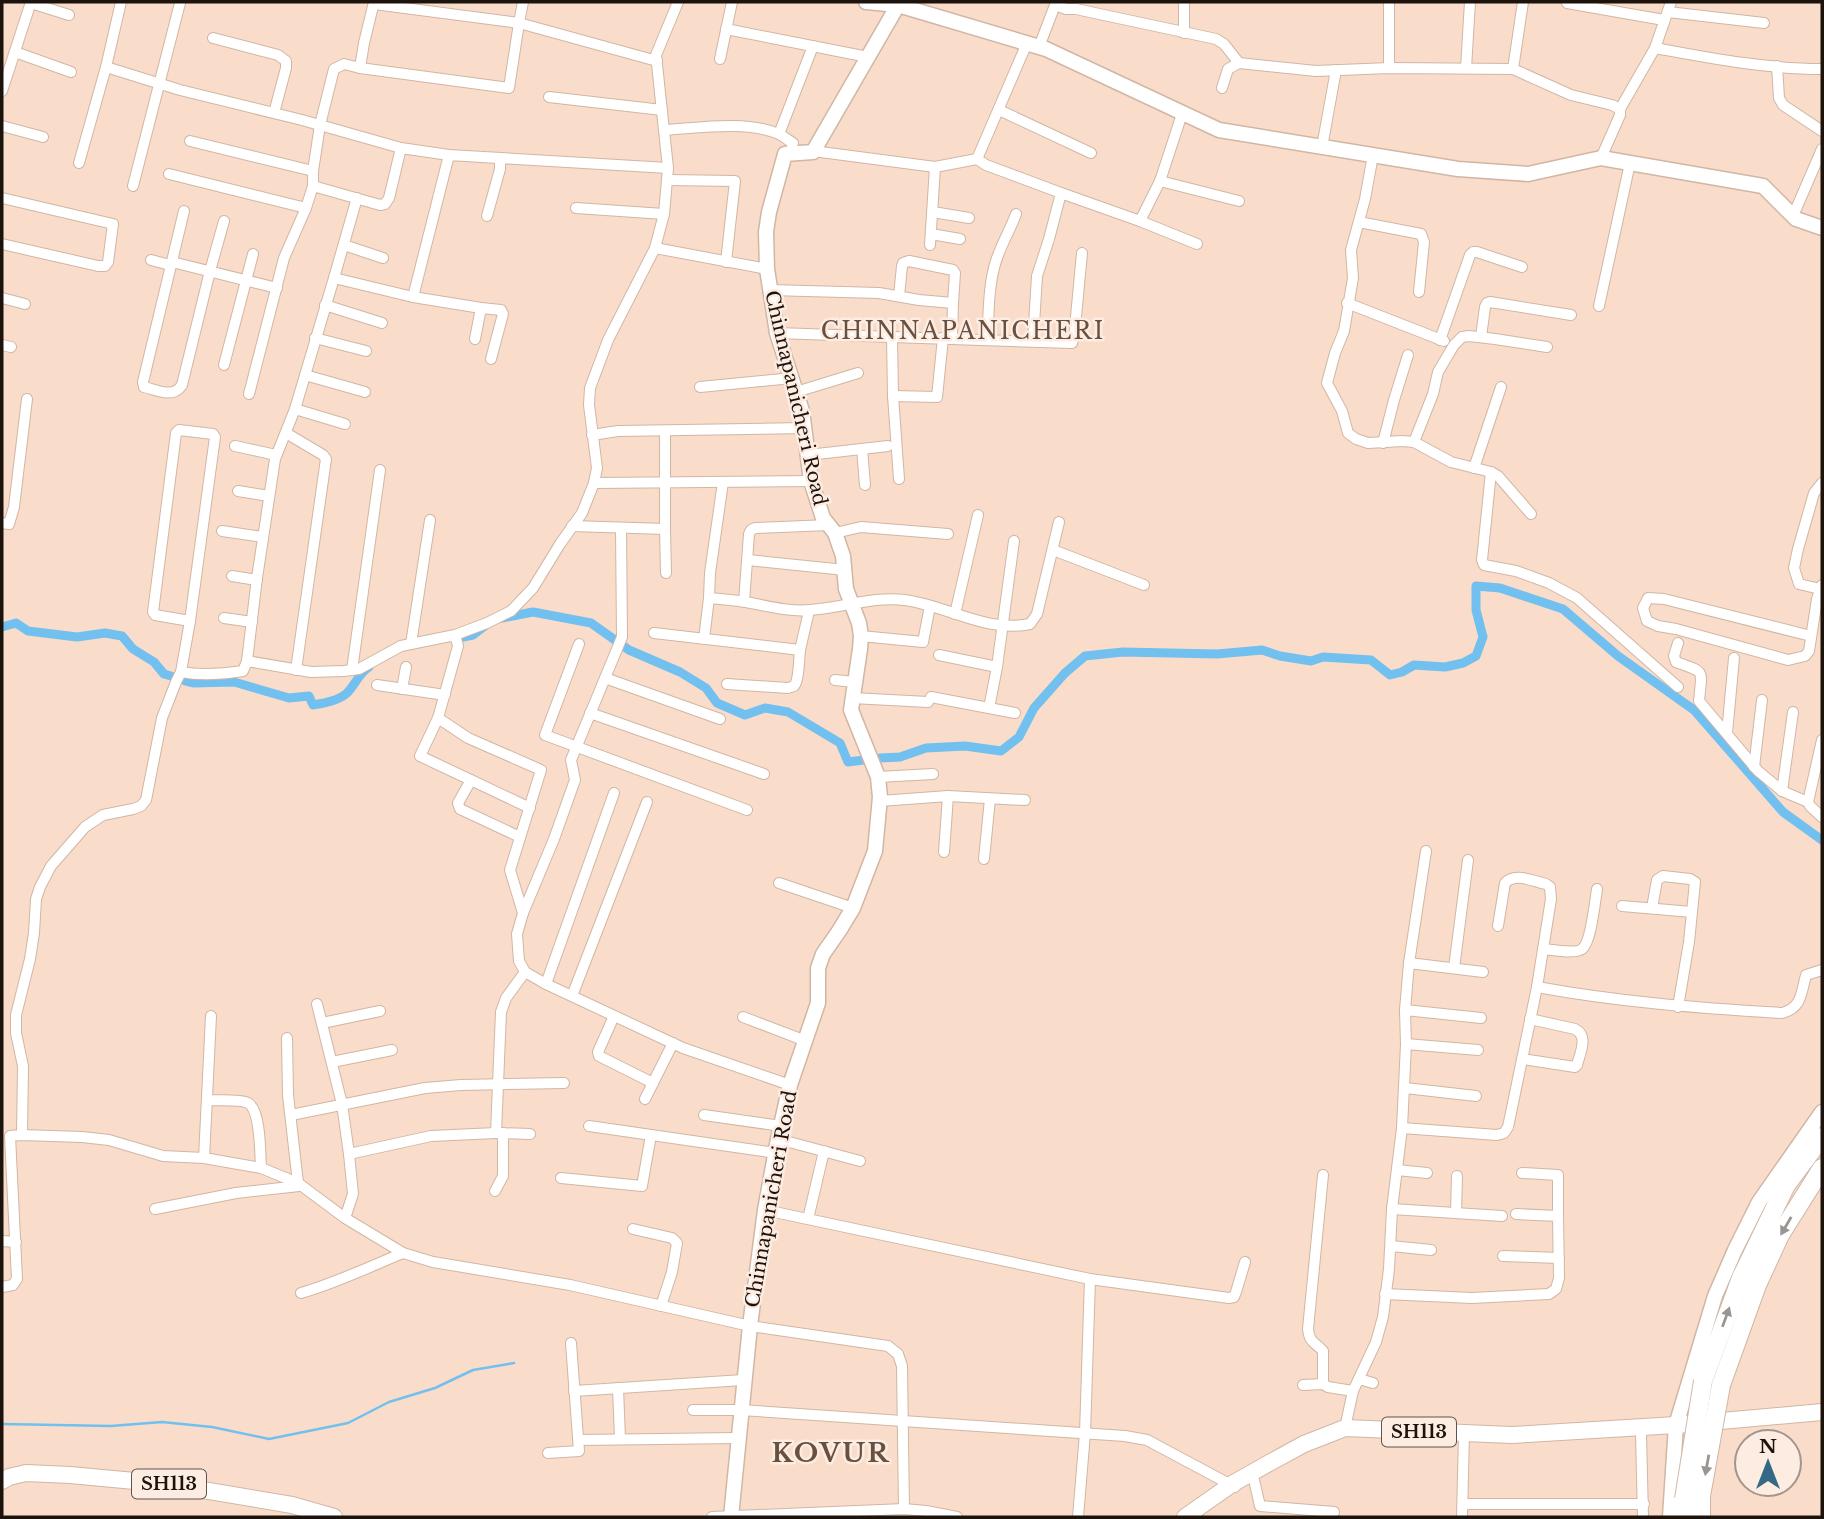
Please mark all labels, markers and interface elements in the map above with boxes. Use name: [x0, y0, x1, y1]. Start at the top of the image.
street label: Chinnapanicheri Road: [760, 288, 832, 508]
district label: CHINNAPANICHERI: [821, 317, 1105, 345]
street label: Chinnapanicheri Road: [741, 1088, 801, 1309]
one-way arrow: [1780, 1216, 1792, 1235]
one-way arrow: [1721, 1307, 1732, 1328]
road number: SH113: [1382, 1418, 1456, 1447]
north arrow: [1733, 1428, 1803, 1498]
text: N: [1759, 1435, 1777, 1458]
district label: KOVUR: [772, 1437, 890, 1469]
one-way arrow: [1701, 1454, 1712, 1476]
road number: SH113: [132, 1470, 206, 1498]

